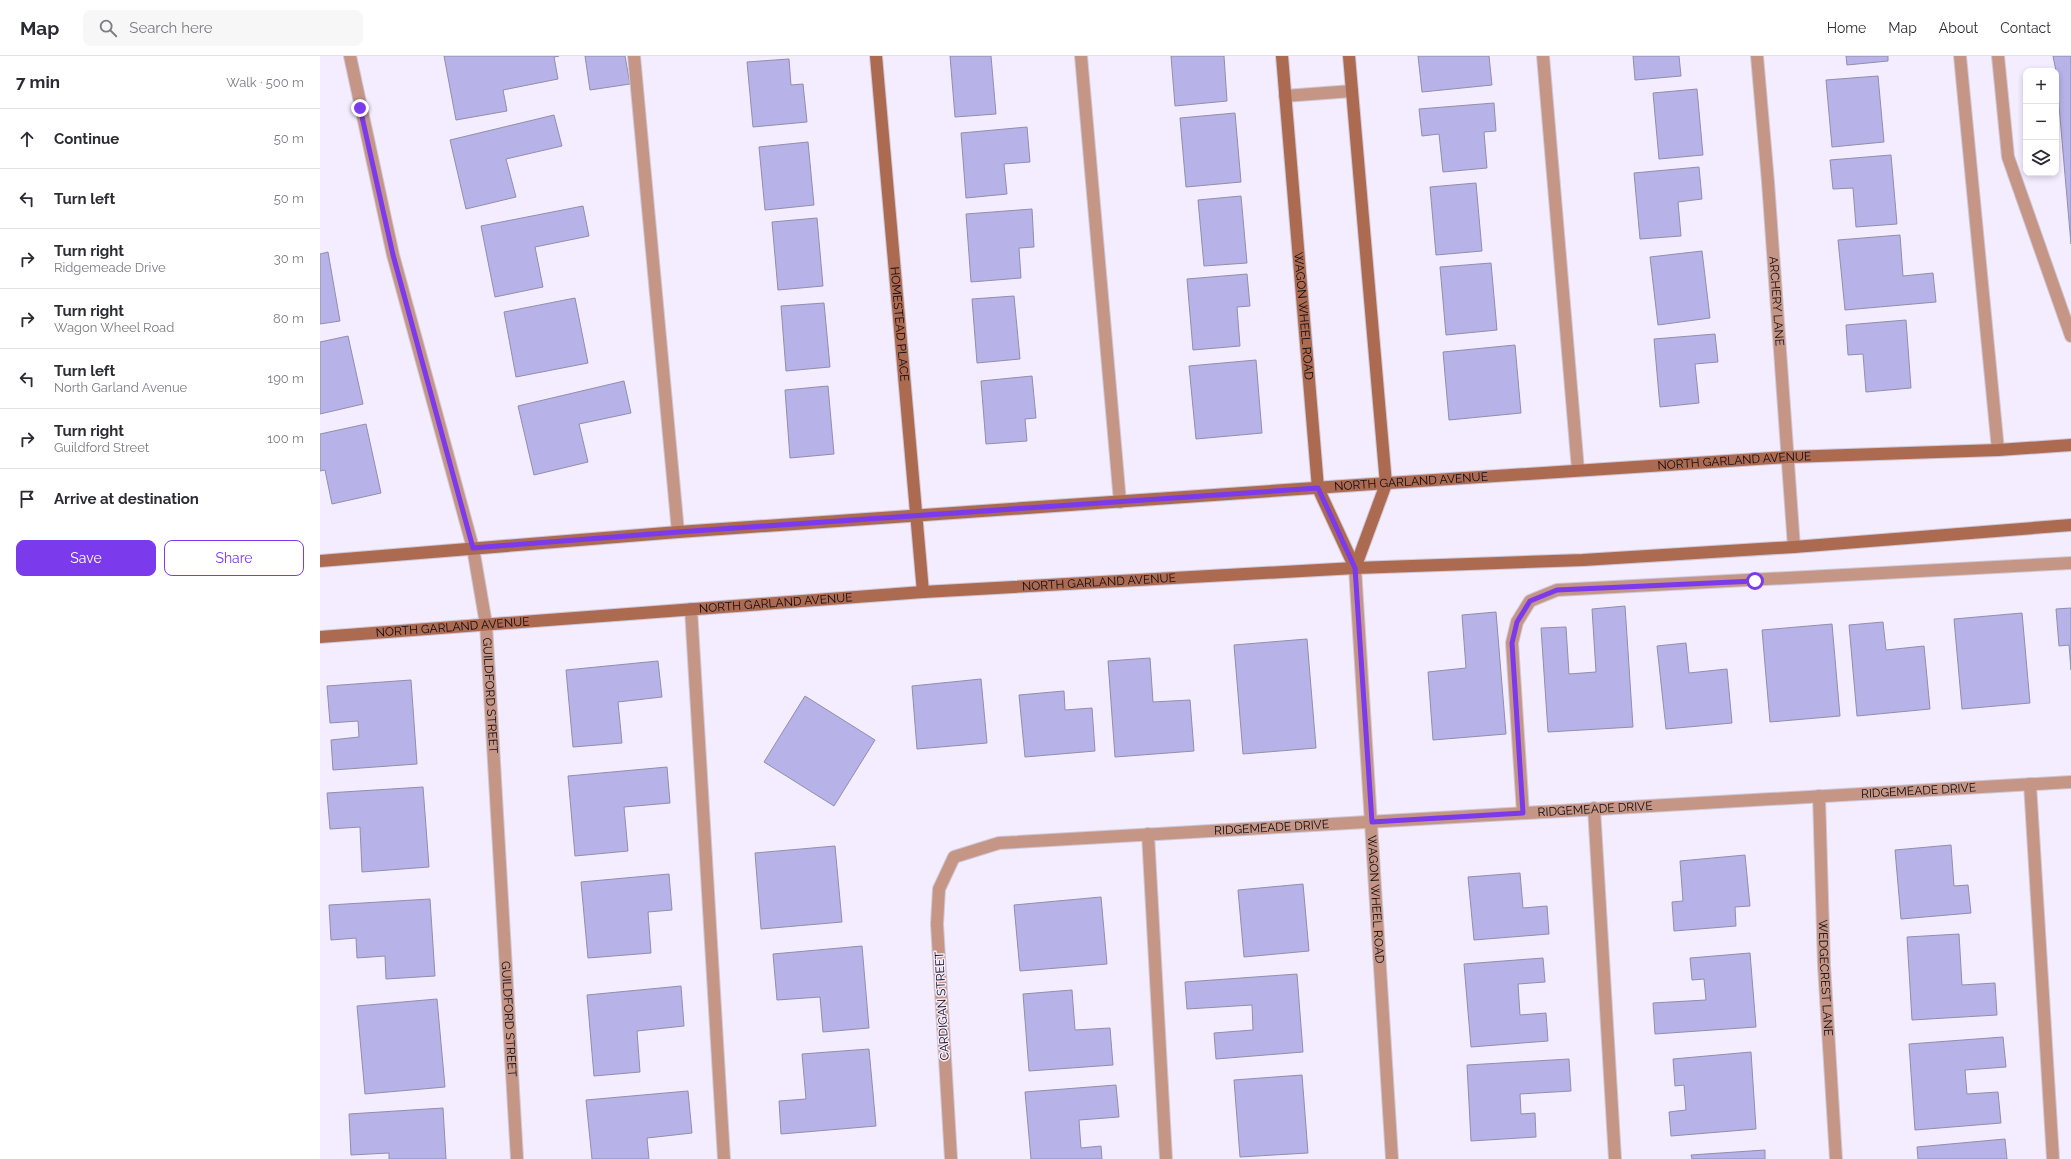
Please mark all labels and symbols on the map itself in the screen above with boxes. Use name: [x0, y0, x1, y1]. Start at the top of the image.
route end: [351, 99, 369, 117]
street label: WAGON WHEEL ROAD: [1291, 252, 1316, 381]
street label: ARCHERY LANE: [1766, 256, 1787, 347]
street label: HOMESTEAD PLACE: [887, 266, 912, 382]
street label: NORTH GARLAND AVENUE: [1657, 449, 1812, 472]
street label: NORTH GARLAND AVENUE: [1334, 470, 1488, 494]
street label: NORTH GARLAND AVENUE: [1022, 571, 1176, 593]
route start: [1746, 572, 1764, 590]
street label: NORTH GARLAND AVENUE: [698, 590, 853, 616]
street label: NORTH GARLAND AVENUE: [375, 614, 530, 640]
street label: GUILDFORD STREET: [480, 637, 501, 754]
street label: RIDGEMEADE DRIVE: [1861, 780, 1976, 801]
street label: RIDGEMEADE DRIVE: [1537, 799, 1653, 819]
street label: RIDGEMEADE DRIVE: [1214, 817, 1329, 838]
street label: WAGON WHEEL ROAD: [1365, 835, 1387, 964]
street label: WEDGECREST LANE: [1816, 919, 1835, 1037]
street label: CARDIGAN STREET: [932, 951, 952, 1061]
street label: GUILDFORD STREET: [499, 961, 519, 1078]

